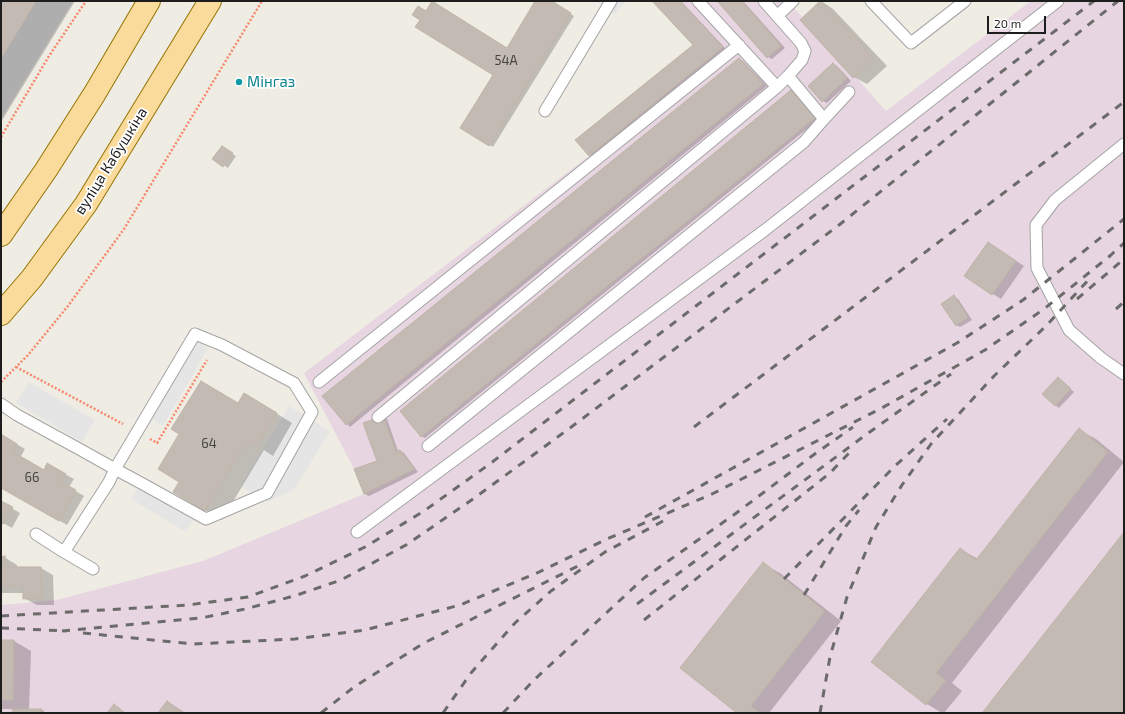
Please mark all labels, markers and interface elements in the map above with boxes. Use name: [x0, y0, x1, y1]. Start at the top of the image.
scale bar: [989, 8, 1048, 34]
text: 20 m: [994, 16, 1021, 30]
house number: 54А: [494, 53, 518, 69]
place label: Мінгаз: [247, 73, 295, 91]
marker: Мінгаз: [234, 77, 244, 87]
street label: вуліца Кабушкіна: [71, 104, 151, 218]
house number: 64: [201, 436, 217, 452]
house number: 66: [25, 470, 39, 486]

